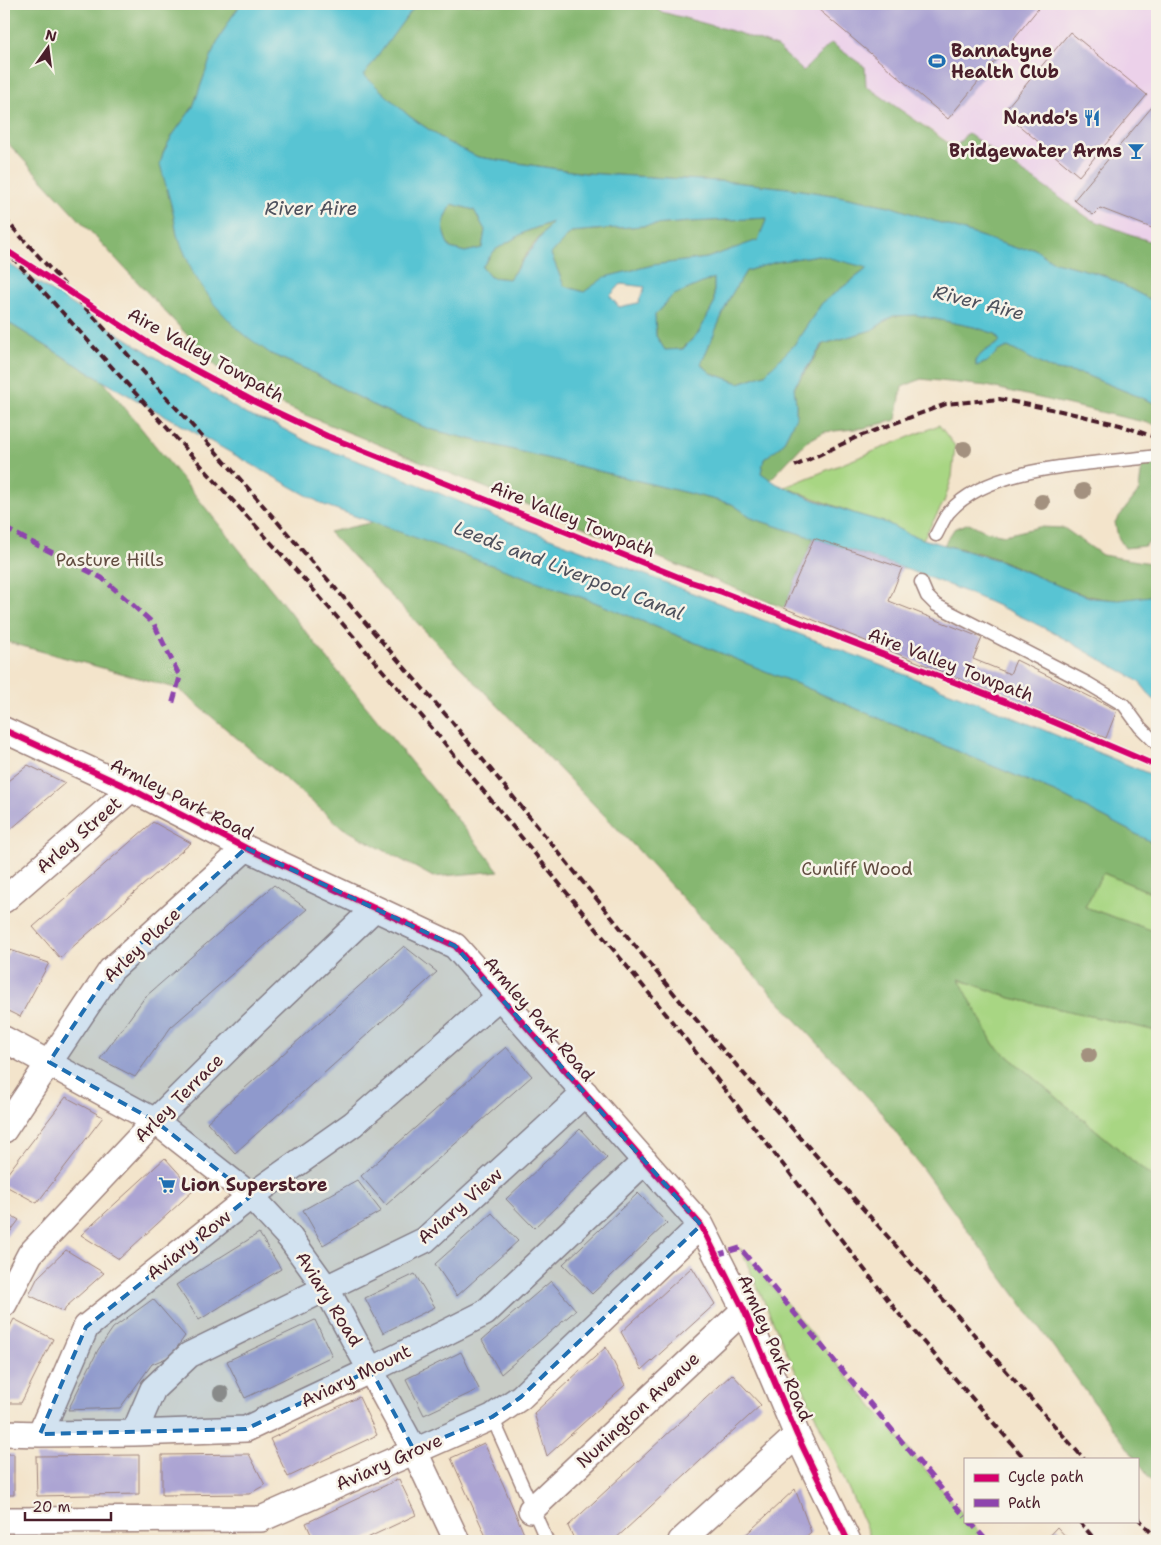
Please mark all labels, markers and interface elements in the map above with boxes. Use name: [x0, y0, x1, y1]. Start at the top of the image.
north arrow: [22, 22, 72, 72]
text: N: [44, 25, 59, 45]
place label: Bannatyne Health Club: [951, 39, 1059, 84]
sports icon: Bannatyne Health Club: [927, 51, 947, 71]
place label: Nando's: [1003, 106, 1078, 130]
restaurant icon: Nando's: [1082, 108, 1102, 128]
place label: Bridgewater Arms: [949, 139, 1122, 163]
bar icon: Bridgewater Arms: [1126, 141, 1146, 161]
water label: River Aire: [265, 196, 357, 221]
water label: River Aire: [931, 279, 1027, 326]
street label: Aire Valley Towpath: [123, 302, 289, 408]
street label: Aire Valley Towpath: [487, 475, 659, 563]
water label: Leeds and Liverpool Canal: [450, 515, 688, 626]
park label: Pasture Hills: [56, 548, 164, 572]
street label: Aire Valley Towpath: [865, 622, 1037, 708]
street label: Armley Park Road: [106, 752, 258, 846]
street label: Arley Street: [31, 791, 127, 879]
park label: Cunliff Wood: [801, 857, 913, 881]
street label: Arley Place: [98, 902, 186, 988]
street label: Armley Park Road: [478, 951, 600, 1087]
street label: Arley Terrace: [129, 1048, 229, 1148]
street label: Aviary View: [412, 1162, 508, 1250]
place label: Lion Superstore: [181, 1173, 328, 1197]
supermarket icon: Lion Superstore: [157, 1175, 177, 1195]
street label: Aviary Row: [142, 1204, 236, 1286]
street label: Aviary Road: [290, 1247, 368, 1351]
street label: Armley Park Road: [732, 1271, 818, 1425]
street label: Aviary Mount: [297, 1339, 415, 1413]
street label: Nunington Avenue: [571, 1347, 705, 1473]
street label: Aviary Grove: [332, 1428, 446, 1496]
legend: [964, 1458, 1138, 1522]
text: Cycle path: [1008, 1467, 1084, 1487]
scale bar: [25, 1490, 111, 1522]
text: Path: [1008, 1493, 1041, 1513]
text: 20 m: [32, 1497, 71, 1517]

